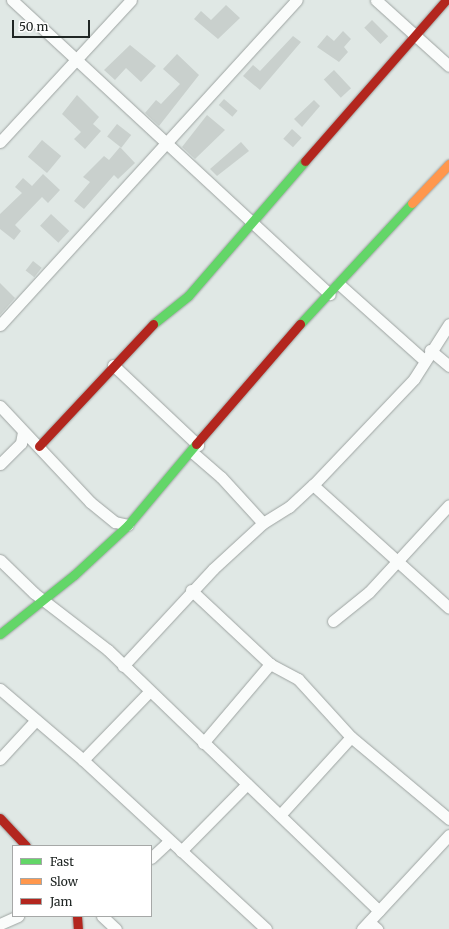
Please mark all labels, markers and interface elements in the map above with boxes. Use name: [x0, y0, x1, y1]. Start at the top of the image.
scale bar: [14, 12, 92, 38]
text: 50 m: [19, 19, 48, 34]
legend: [12, 845, 152, 917]
text: Fast: [50, 854, 74, 869]
text: Slow: [50, 874, 78, 889]
text: Jam: [50, 894, 72, 909]

